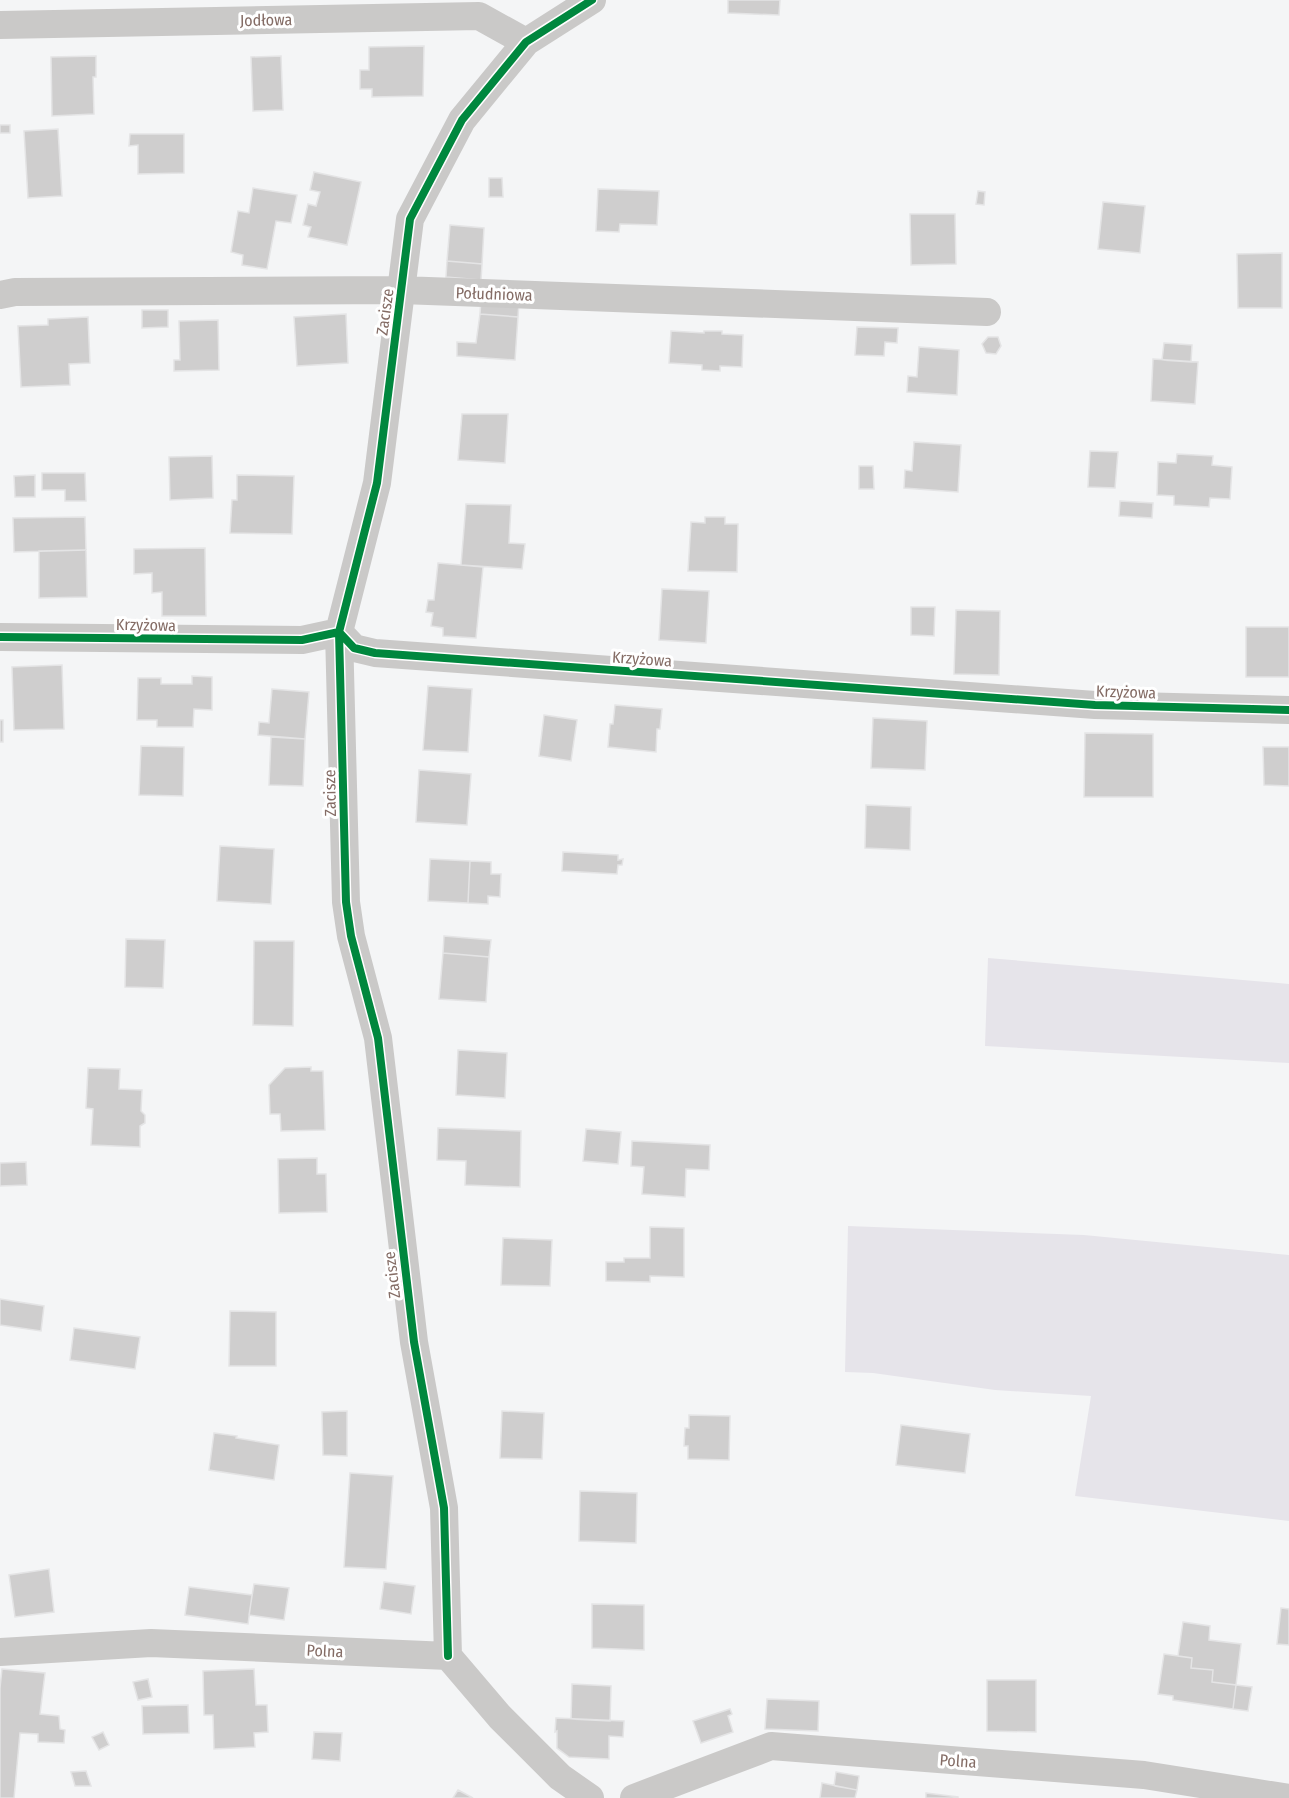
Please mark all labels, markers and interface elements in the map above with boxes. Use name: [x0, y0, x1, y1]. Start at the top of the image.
street label: Jodłowa: [240, 10, 293, 30]
street label: Południowa: [455, 283, 533, 305]
street label: Zacisze: [372, 287, 398, 337]
street label: Krzyżowa: [116, 615, 176, 635]
street label: Krzyżowa: [611, 647, 673, 671]
street label: Krzyżowa: [1096, 681, 1157, 703]
street label: Zacisze: [320, 769, 340, 817]
street label: Zacisze: [380, 1250, 404, 1299]
street label: Polna: [306, 1641, 344, 1661]
street label: Polna: [939, 1750, 977, 1772]

